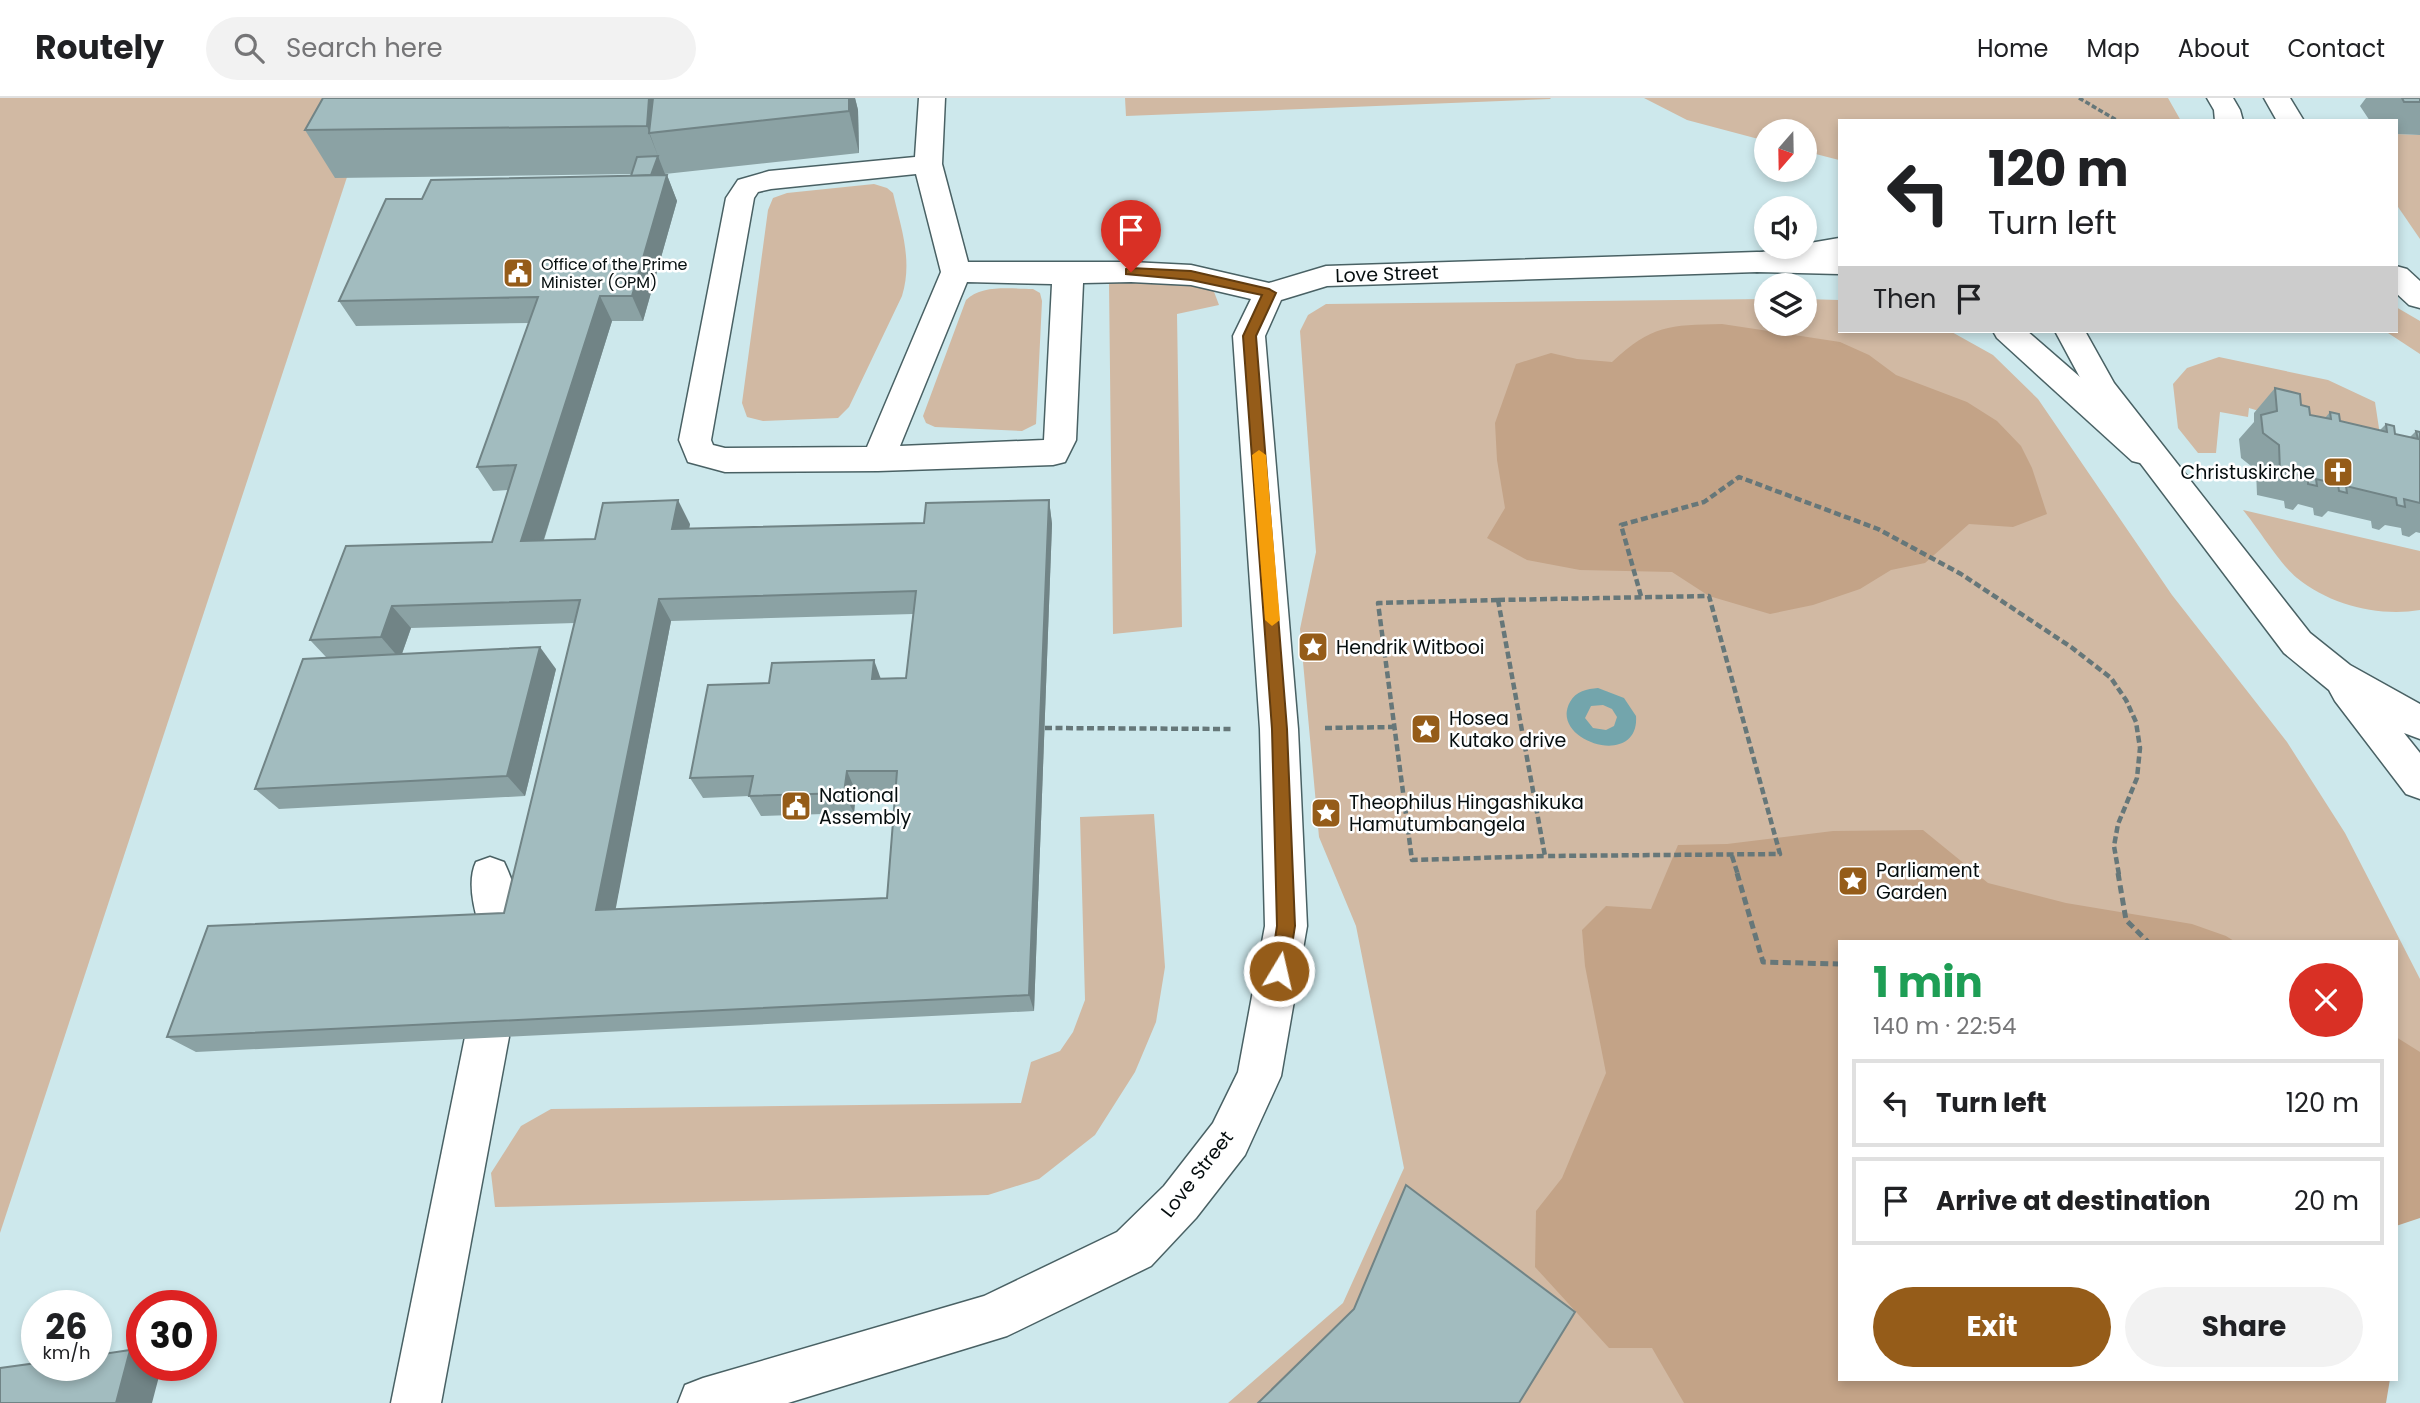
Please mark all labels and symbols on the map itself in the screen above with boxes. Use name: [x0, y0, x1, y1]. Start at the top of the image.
north arrow: [1754, 119, 1816, 182]
pin: [1101, 200, 1161, 272]
place label: Office of the Prime Minister (OPM): [541, 253, 688, 294]
public building icon: Office of the Prime Minister (OPM): [501, 256, 535, 290]
street label: Love Street: [1335, 259, 1439, 289]
church icon: Christuskirche: [2321, 455, 2355, 489]
place label: Christuskirche: [2180, 459, 2315, 486]
place icon: Hendrik Witbooi: [1296, 630, 1330, 664]
place label: Hendrik Witbooi: [1336, 634, 1485, 661]
place label: Hosea Kutako drive: [1449, 705, 1566, 754]
place icon: Hosea Kutako drive: [1409, 712, 1443, 746]
place label: National Assembly: [819, 782, 912, 831]
public building icon: National Assembly: [779, 789, 813, 823]
place label: Theophilus Hingashikuka Hamutumbangela: [1349, 789, 1584, 838]
place icon: Theophilus Hingashikuka Hamutumbangela: [1309, 796, 1343, 830]
place label: Parliament Garden: [1876, 857, 1980, 906]
place icon: Parliament Garden: [1836, 864, 1870, 898]
position arrow: [1242, 934, 1316, 1008]
street label: Love Street: [1154, 1125, 1240, 1223]
speed limit sign: 30: [126, 1290, 217, 1381]

